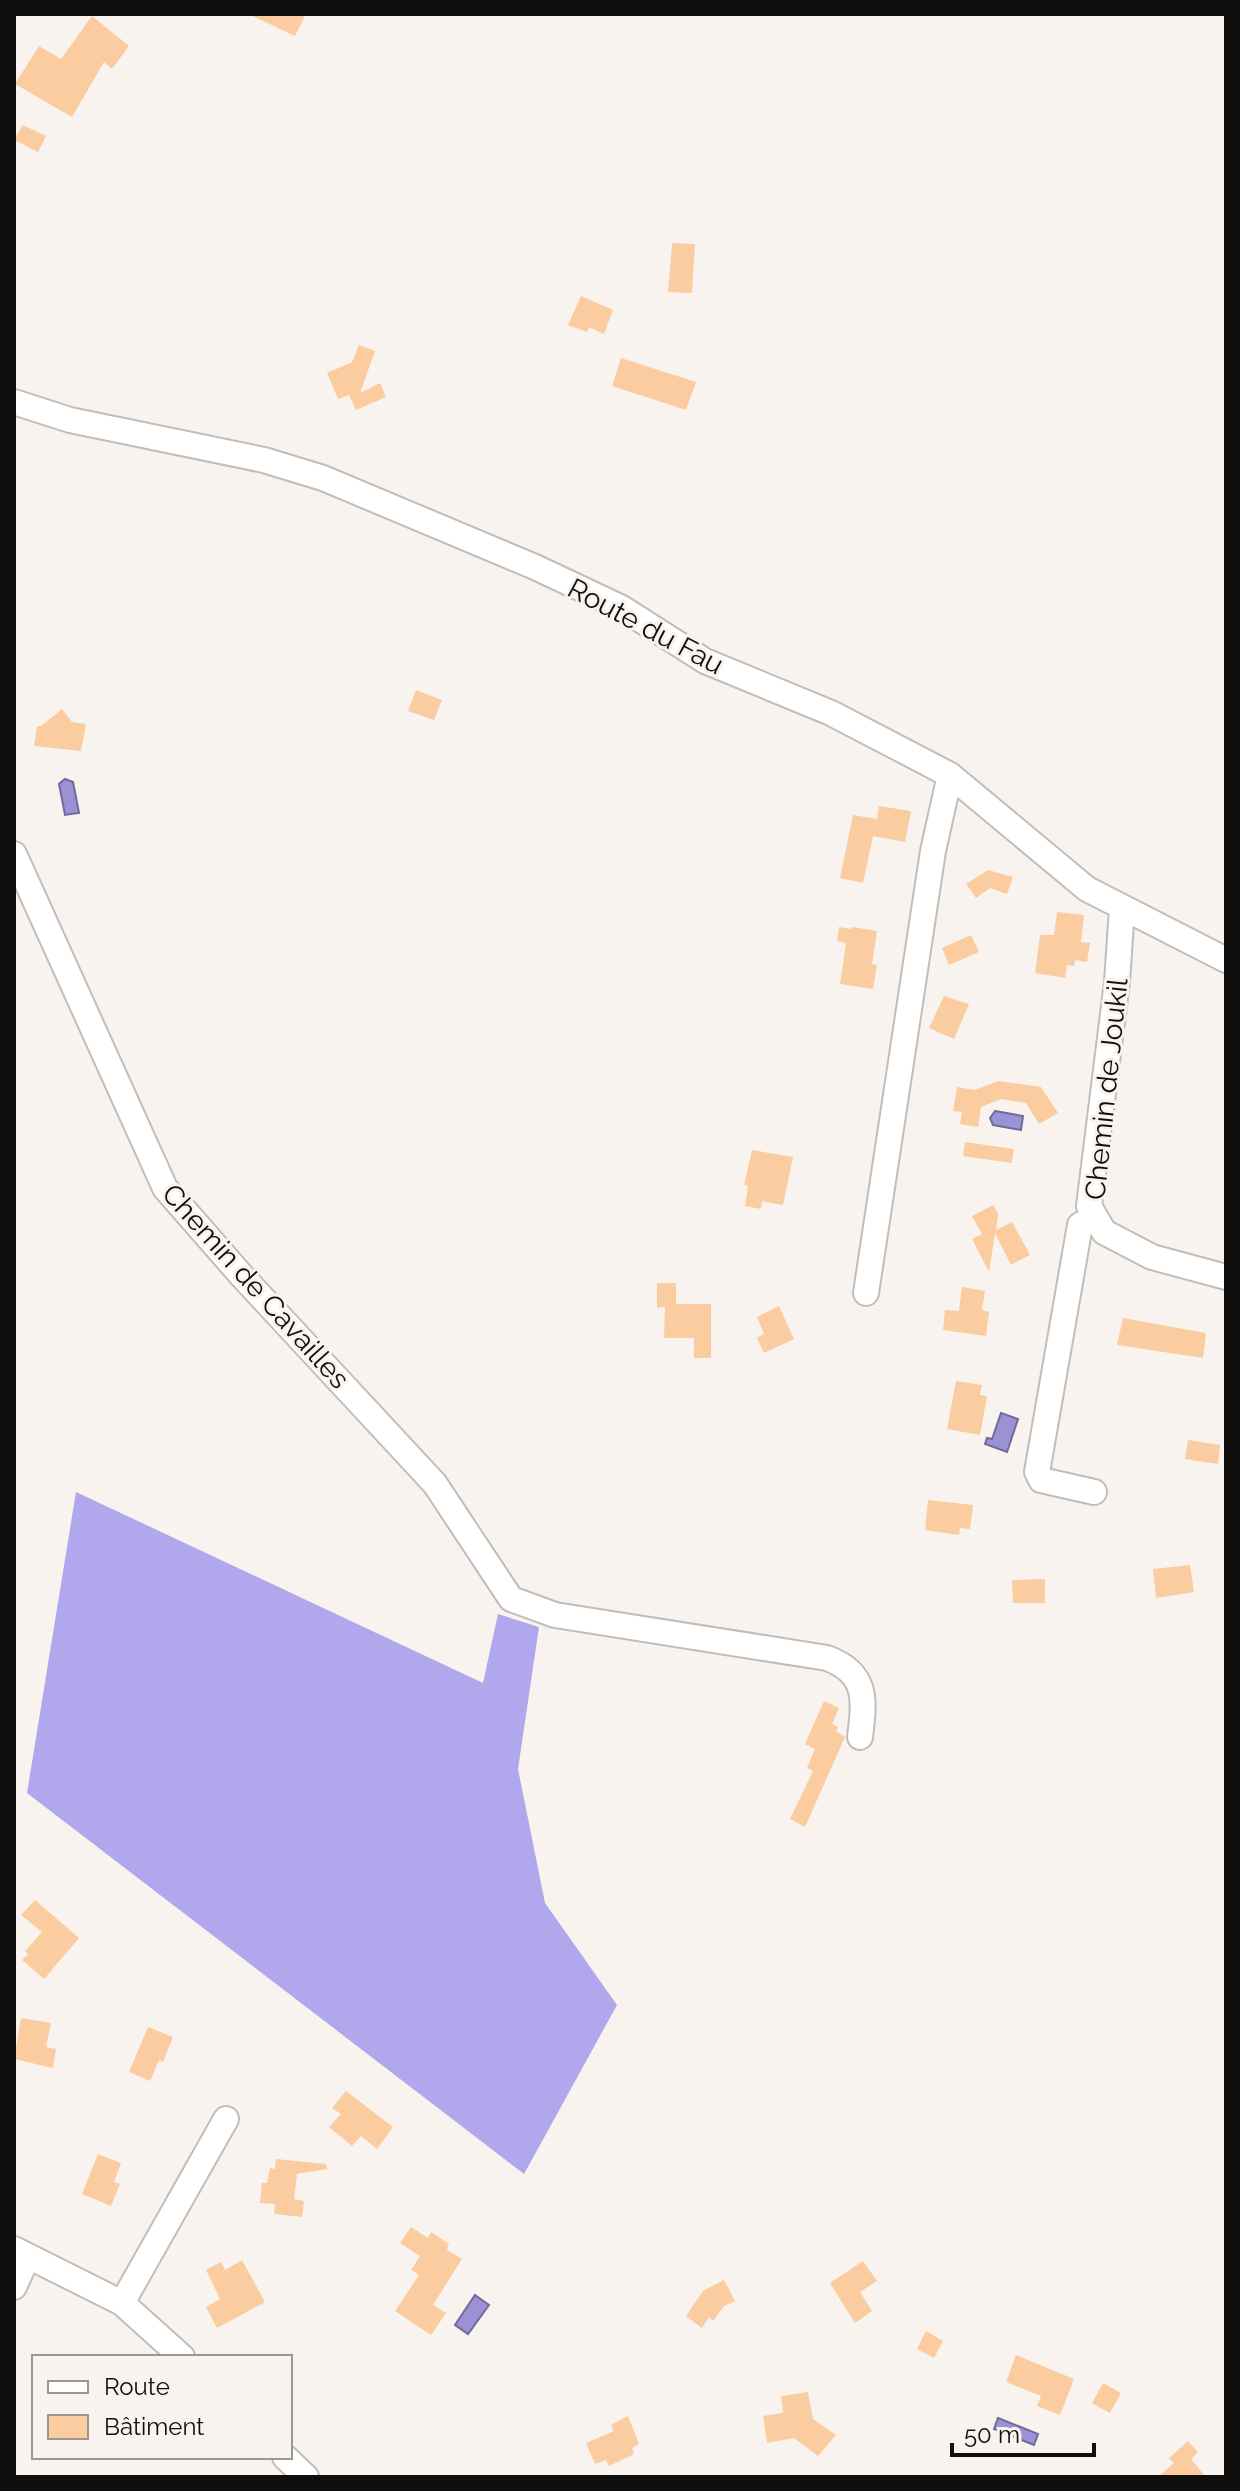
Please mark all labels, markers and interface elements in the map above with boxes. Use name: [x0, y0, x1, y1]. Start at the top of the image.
street label: Route du Fau: [562, 572, 729, 681]
street label: Chemin de Joukil: [1078, 976, 1135, 1201]
street label: Chemin de Cavailles: [155, 1177, 356, 1395]
legend: [32, 2355, 292, 2459]
text: Route: [104, 2372, 170, 2401]
scale bar: [952, 2407, 1094, 2457]
text: Bâtiment: [104, 2412, 204, 2441]
text: 50 m: [964, 2420, 1020, 2449]

